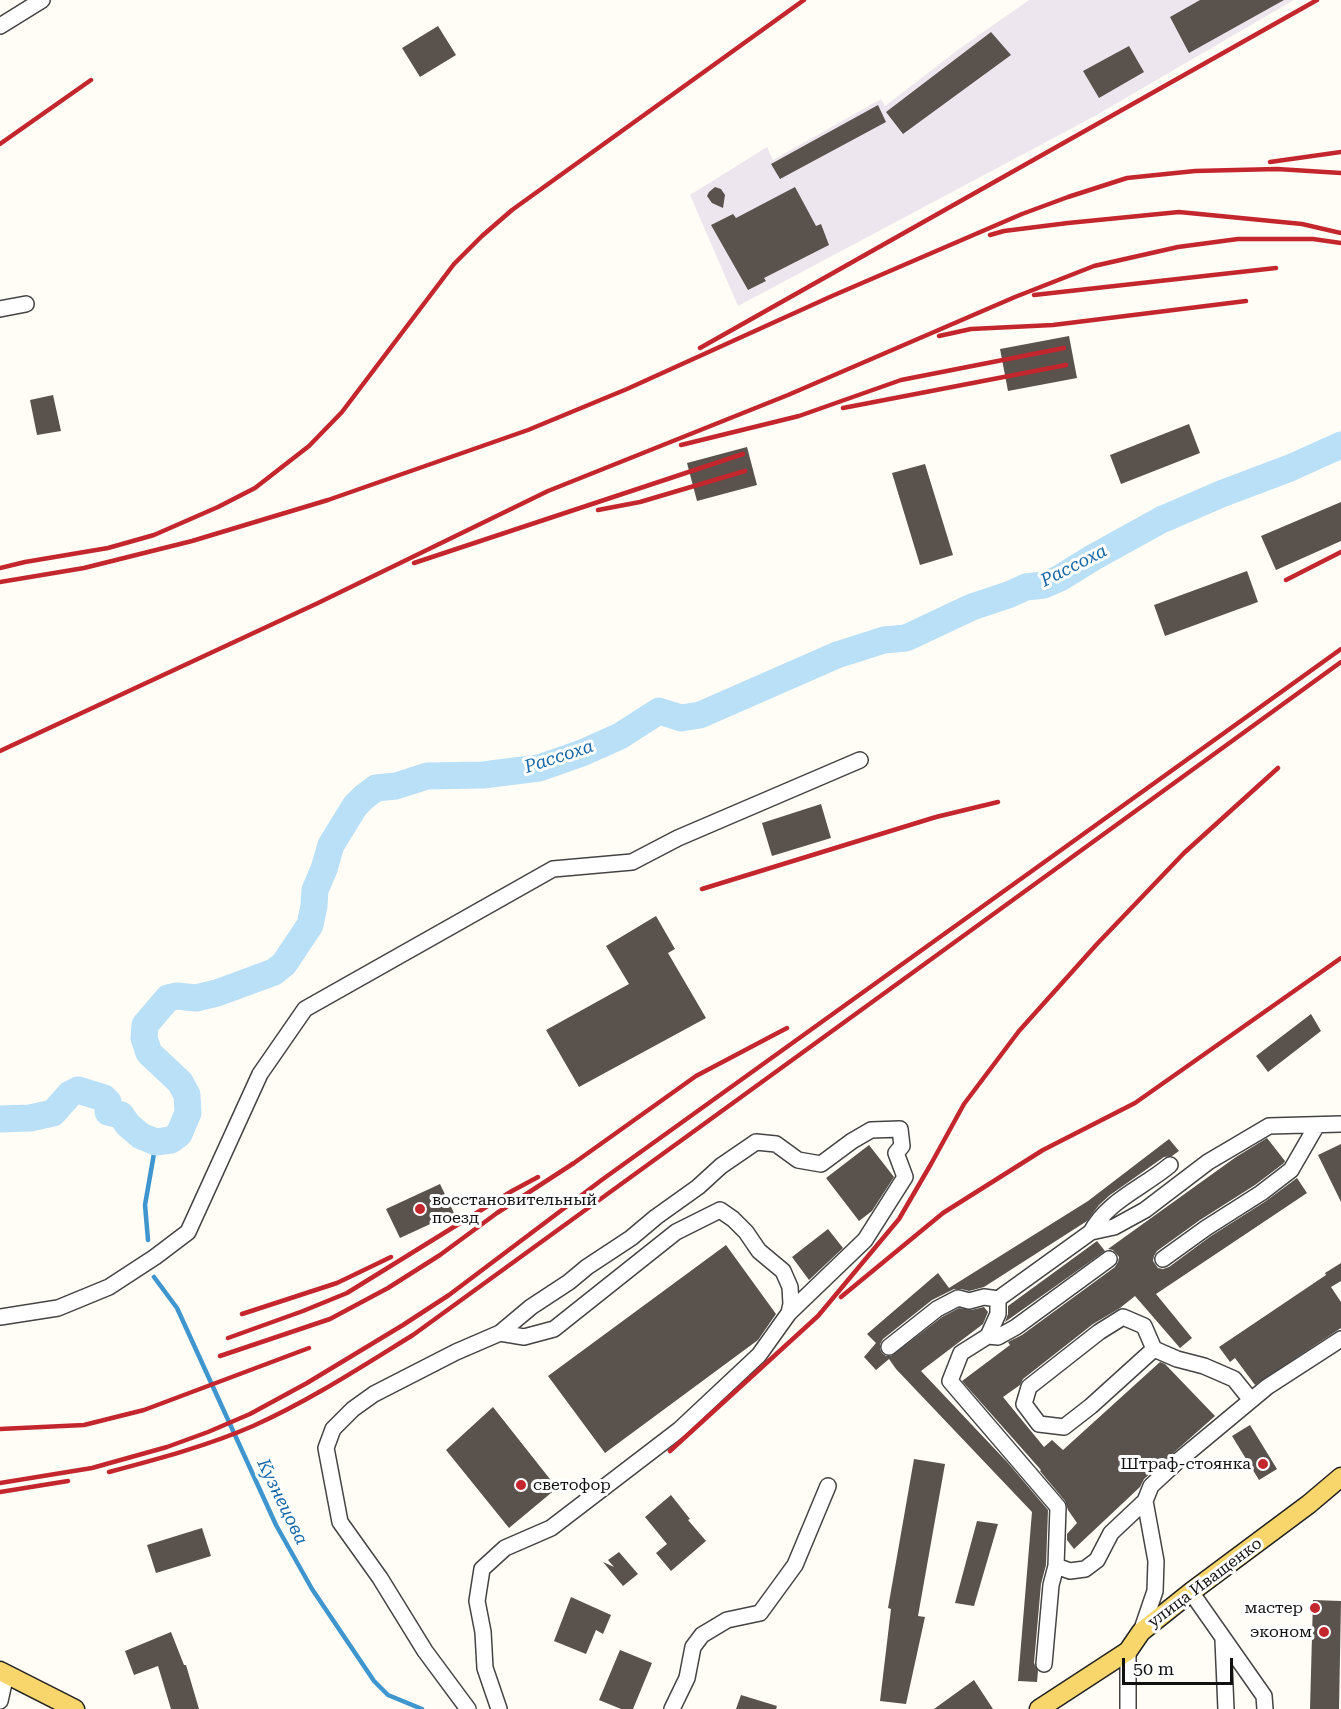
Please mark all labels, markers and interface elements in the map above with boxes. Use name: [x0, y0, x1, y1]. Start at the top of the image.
water label: Рассоха: [1037, 540, 1111, 592]
water label: Рассоха: [522, 736, 596, 778]
place label: восстановительный поезд: [432, 1190, 597, 1228]
marker: восстановительный поезд: [413, 1202, 427, 1216]
place label: Штраф-стоянка: [1121, 1454, 1251, 1474]
water label: Кузнецова: [252, 1455, 312, 1549]
marker: Штраф-стоянка: [1256, 1457, 1270, 1471]
place label: светофор: [533, 1475, 611, 1495]
marker: светофор: [514, 1478, 528, 1492]
street label: улица Иващенко: [1144, 1534, 1266, 1632]
place label: мастер: [1244, 1598, 1303, 1618]
marker: мастер: [1308, 1601, 1322, 1615]
place label: эконом: [1250, 1622, 1312, 1642]
marker: эконом: [1317, 1625, 1331, 1639]
scale bar: [1125, 1646, 1236, 1684]
text: 50 m: [1133, 1658, 1174, 1679]

